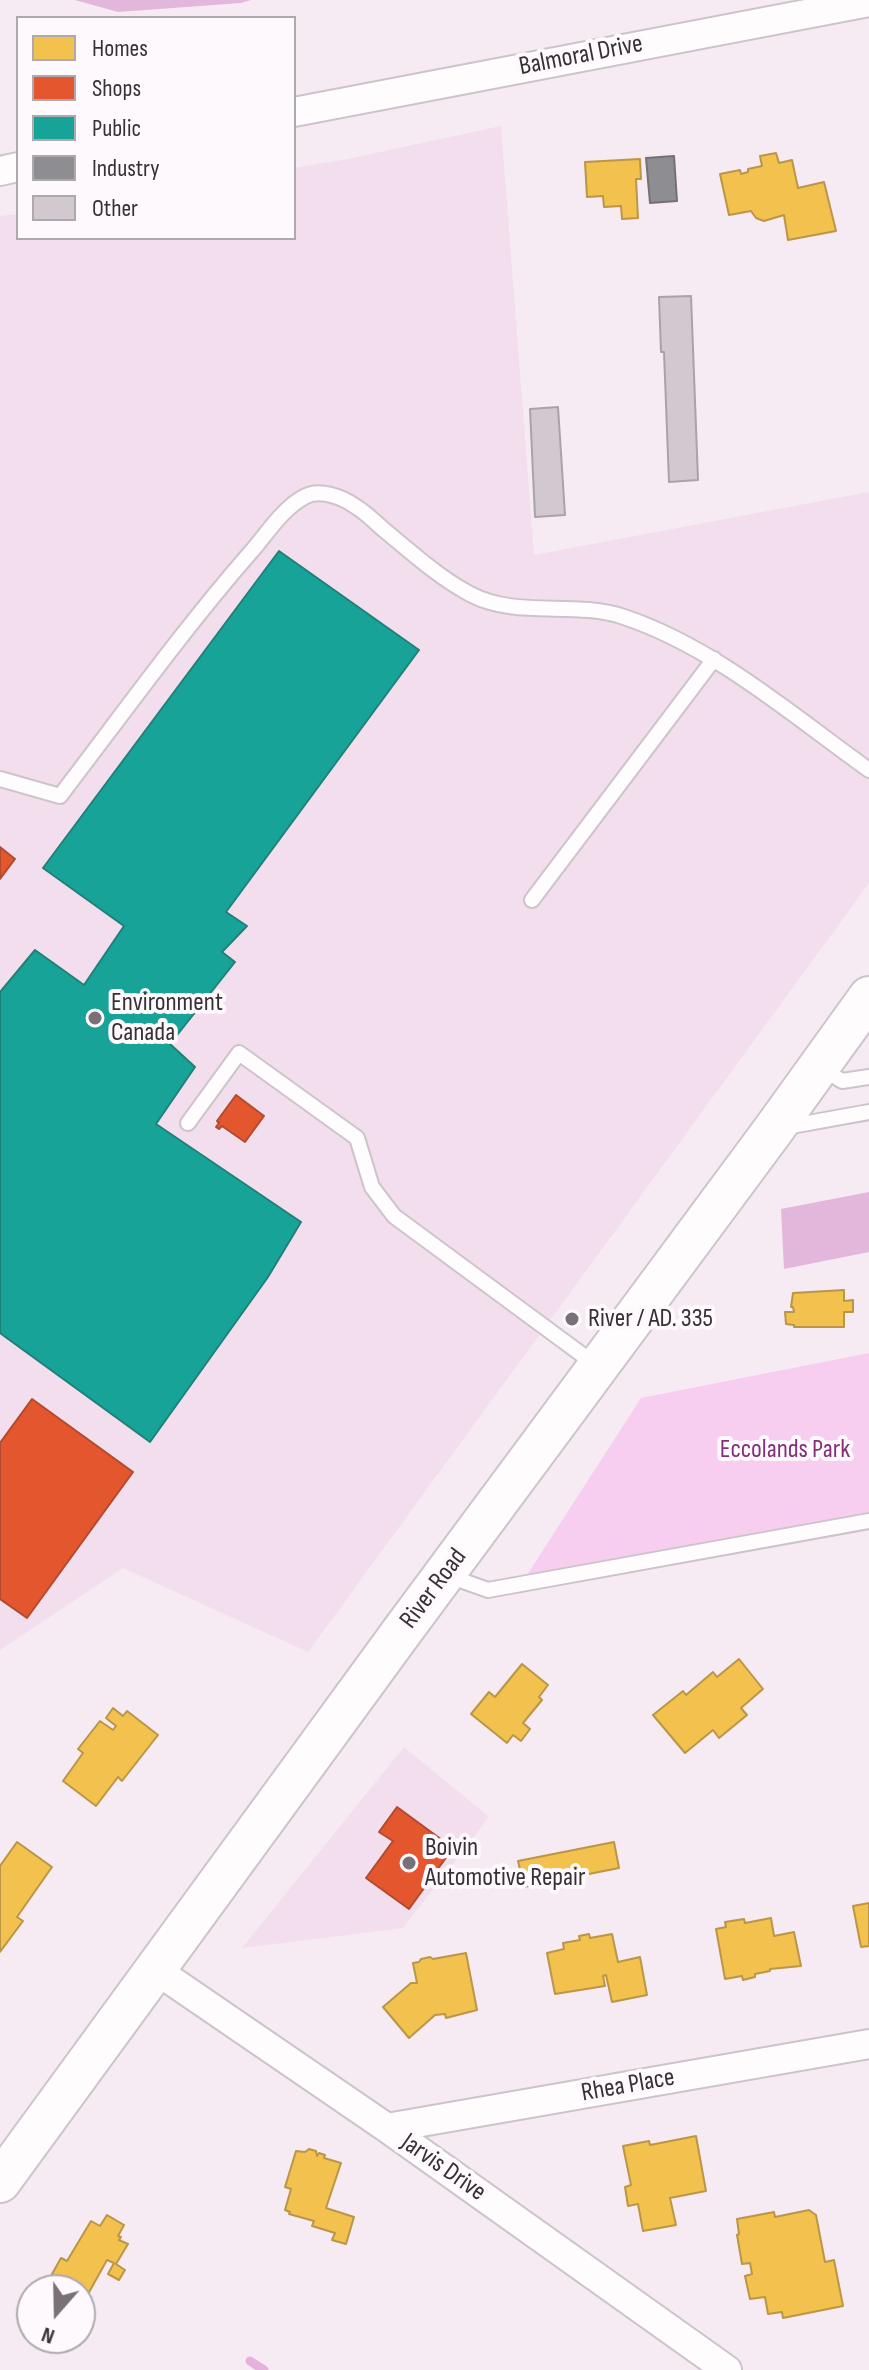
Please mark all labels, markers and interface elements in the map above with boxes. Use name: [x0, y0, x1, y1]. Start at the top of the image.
legend: [16, 16, 296, 240]
street label: Balmoral Drive: [516, 29, 646, 83]
text: Homes: [92, 34, 148, 63]
text: Shops: [92, 74, 141, 103]
text: Public: [92, 114, 141, 143]
text: Industry: [92, 154, 159, 183]
text: Other: [92, 194, 138, 223]
place label: Environment Canada: [111, 987, 223, 1048]
marker: Environment Canada: [86, 1009, 104, 1027]
place label: River / AD. 335: [588, 1303, 713, 1335]
marker: River / AD. 335: [563, 1310, 581, 1328]
park label: Eccolands Park: [720, 1434, 850, 1466]
street label: River Road: [394, 1543, 474, 1635]
place label: Boivin Automotive Repair: [425, 1832, 585, 1894]
marker: Boivin Automotive Repair: [400, 1854, 418, 1872]
street label: Rhea Place: [579, 2062, 677, 2110]
street label: Jarvis Drive: [394, 2127, 492, 2209]
north arrow: [16, 2274, 96, 2354]
text: N: [38, 2320, 58, 2350]

